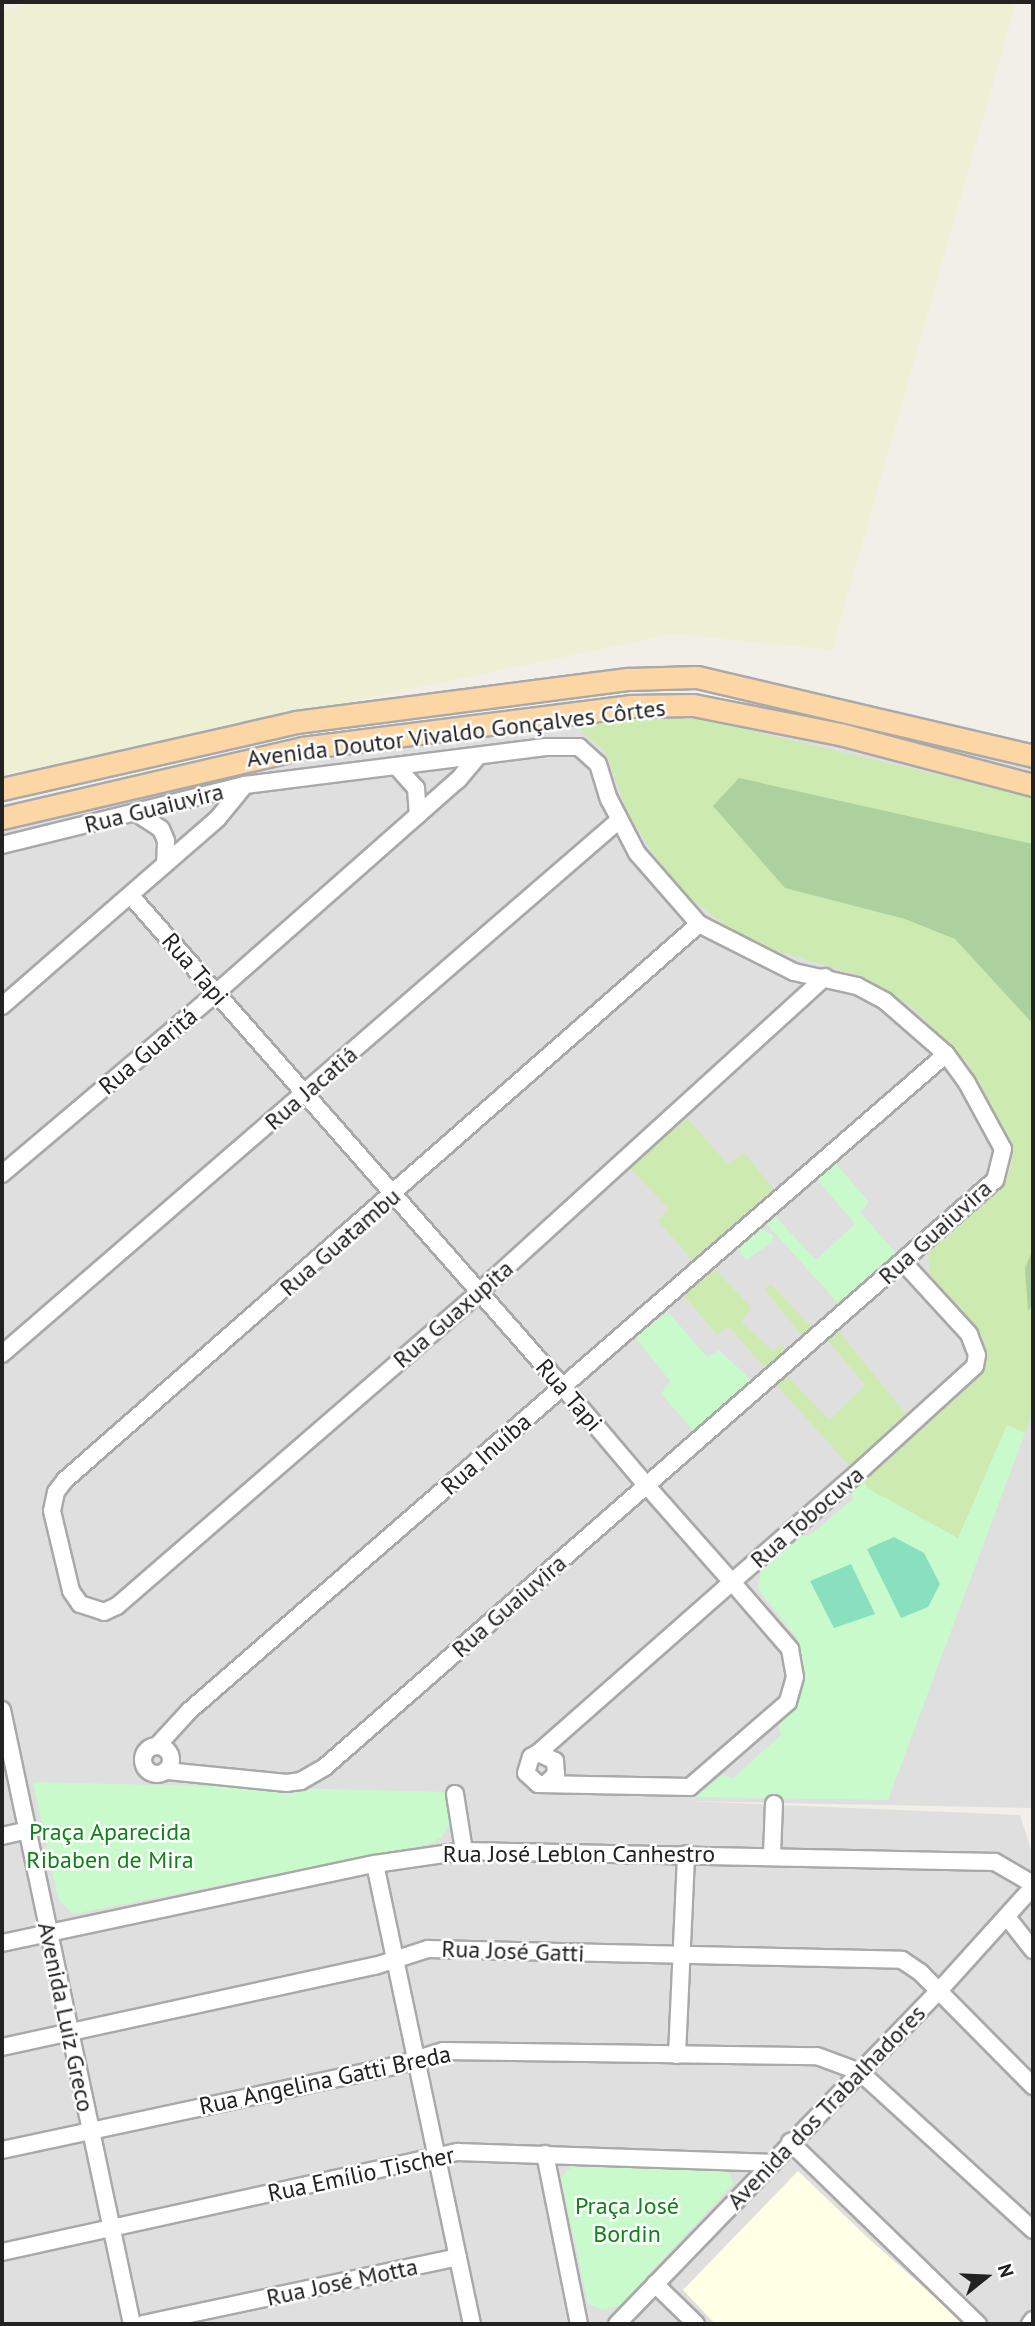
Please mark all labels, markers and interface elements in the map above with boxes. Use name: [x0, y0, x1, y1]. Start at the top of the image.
street label: Avenida Doutor Vivaldo Gonçalves Côrtes: [245, 693, 667, 773]
street label: Rua Guaiuvira: [82, 777, 226, 839]
street label: Rua Tapi: [155, 927, 235, 1011]
street label: Rua Guaritá: [93, 1002, 203, 1100]
street label: Rua Jacatiá: [259, 1040, 363, 1136]
street label: Rua Guaiuvira: [873, 1174, 997, 1290]
street label: Rua Guatambu: [274, 1182, 406, 1302]
street label: Rua Guaxupita: [387, 1254, 519, 1374]
street label: Rua Tapi: [529, 1353, 609, 1437]
street label: Rua Inuíba: [435, 1407, 537, 1501]
street label: Rua Tobocuva: [744, 1460, 870, 1574]
street label: Rua Guaiuvira: [446, 1548, 572, 1664]
park label: Praça Aparecida Ribaben de Mira: [26, 1818, 194, 1874]
street label: Rua José Leblon Canhestro: [443, 1840, 715, 1868]
street label: Avenida Luiz Greco: [32, 1919, 100, 2115]
street label: Rua José Gatti: [441, 1934, 585, 1968]
street label: Avenida dos Trabalhadores: [721, 1999, 931, 2215]
street label: Rua Angelina Gatti Breda: [196, 2039, 454, 2121]
street label: Rua Emílio Tischer: [265, 2140, 457, 2208]
park label: Praça José Bordin: [575, 2192, 679, 2248]
north arrow: [951, 2242, 1021, 2312]
street label: Rua José Motta: [264, 2252, 420, 2312]
text: N: [993, 2261, 1019, 2280]

